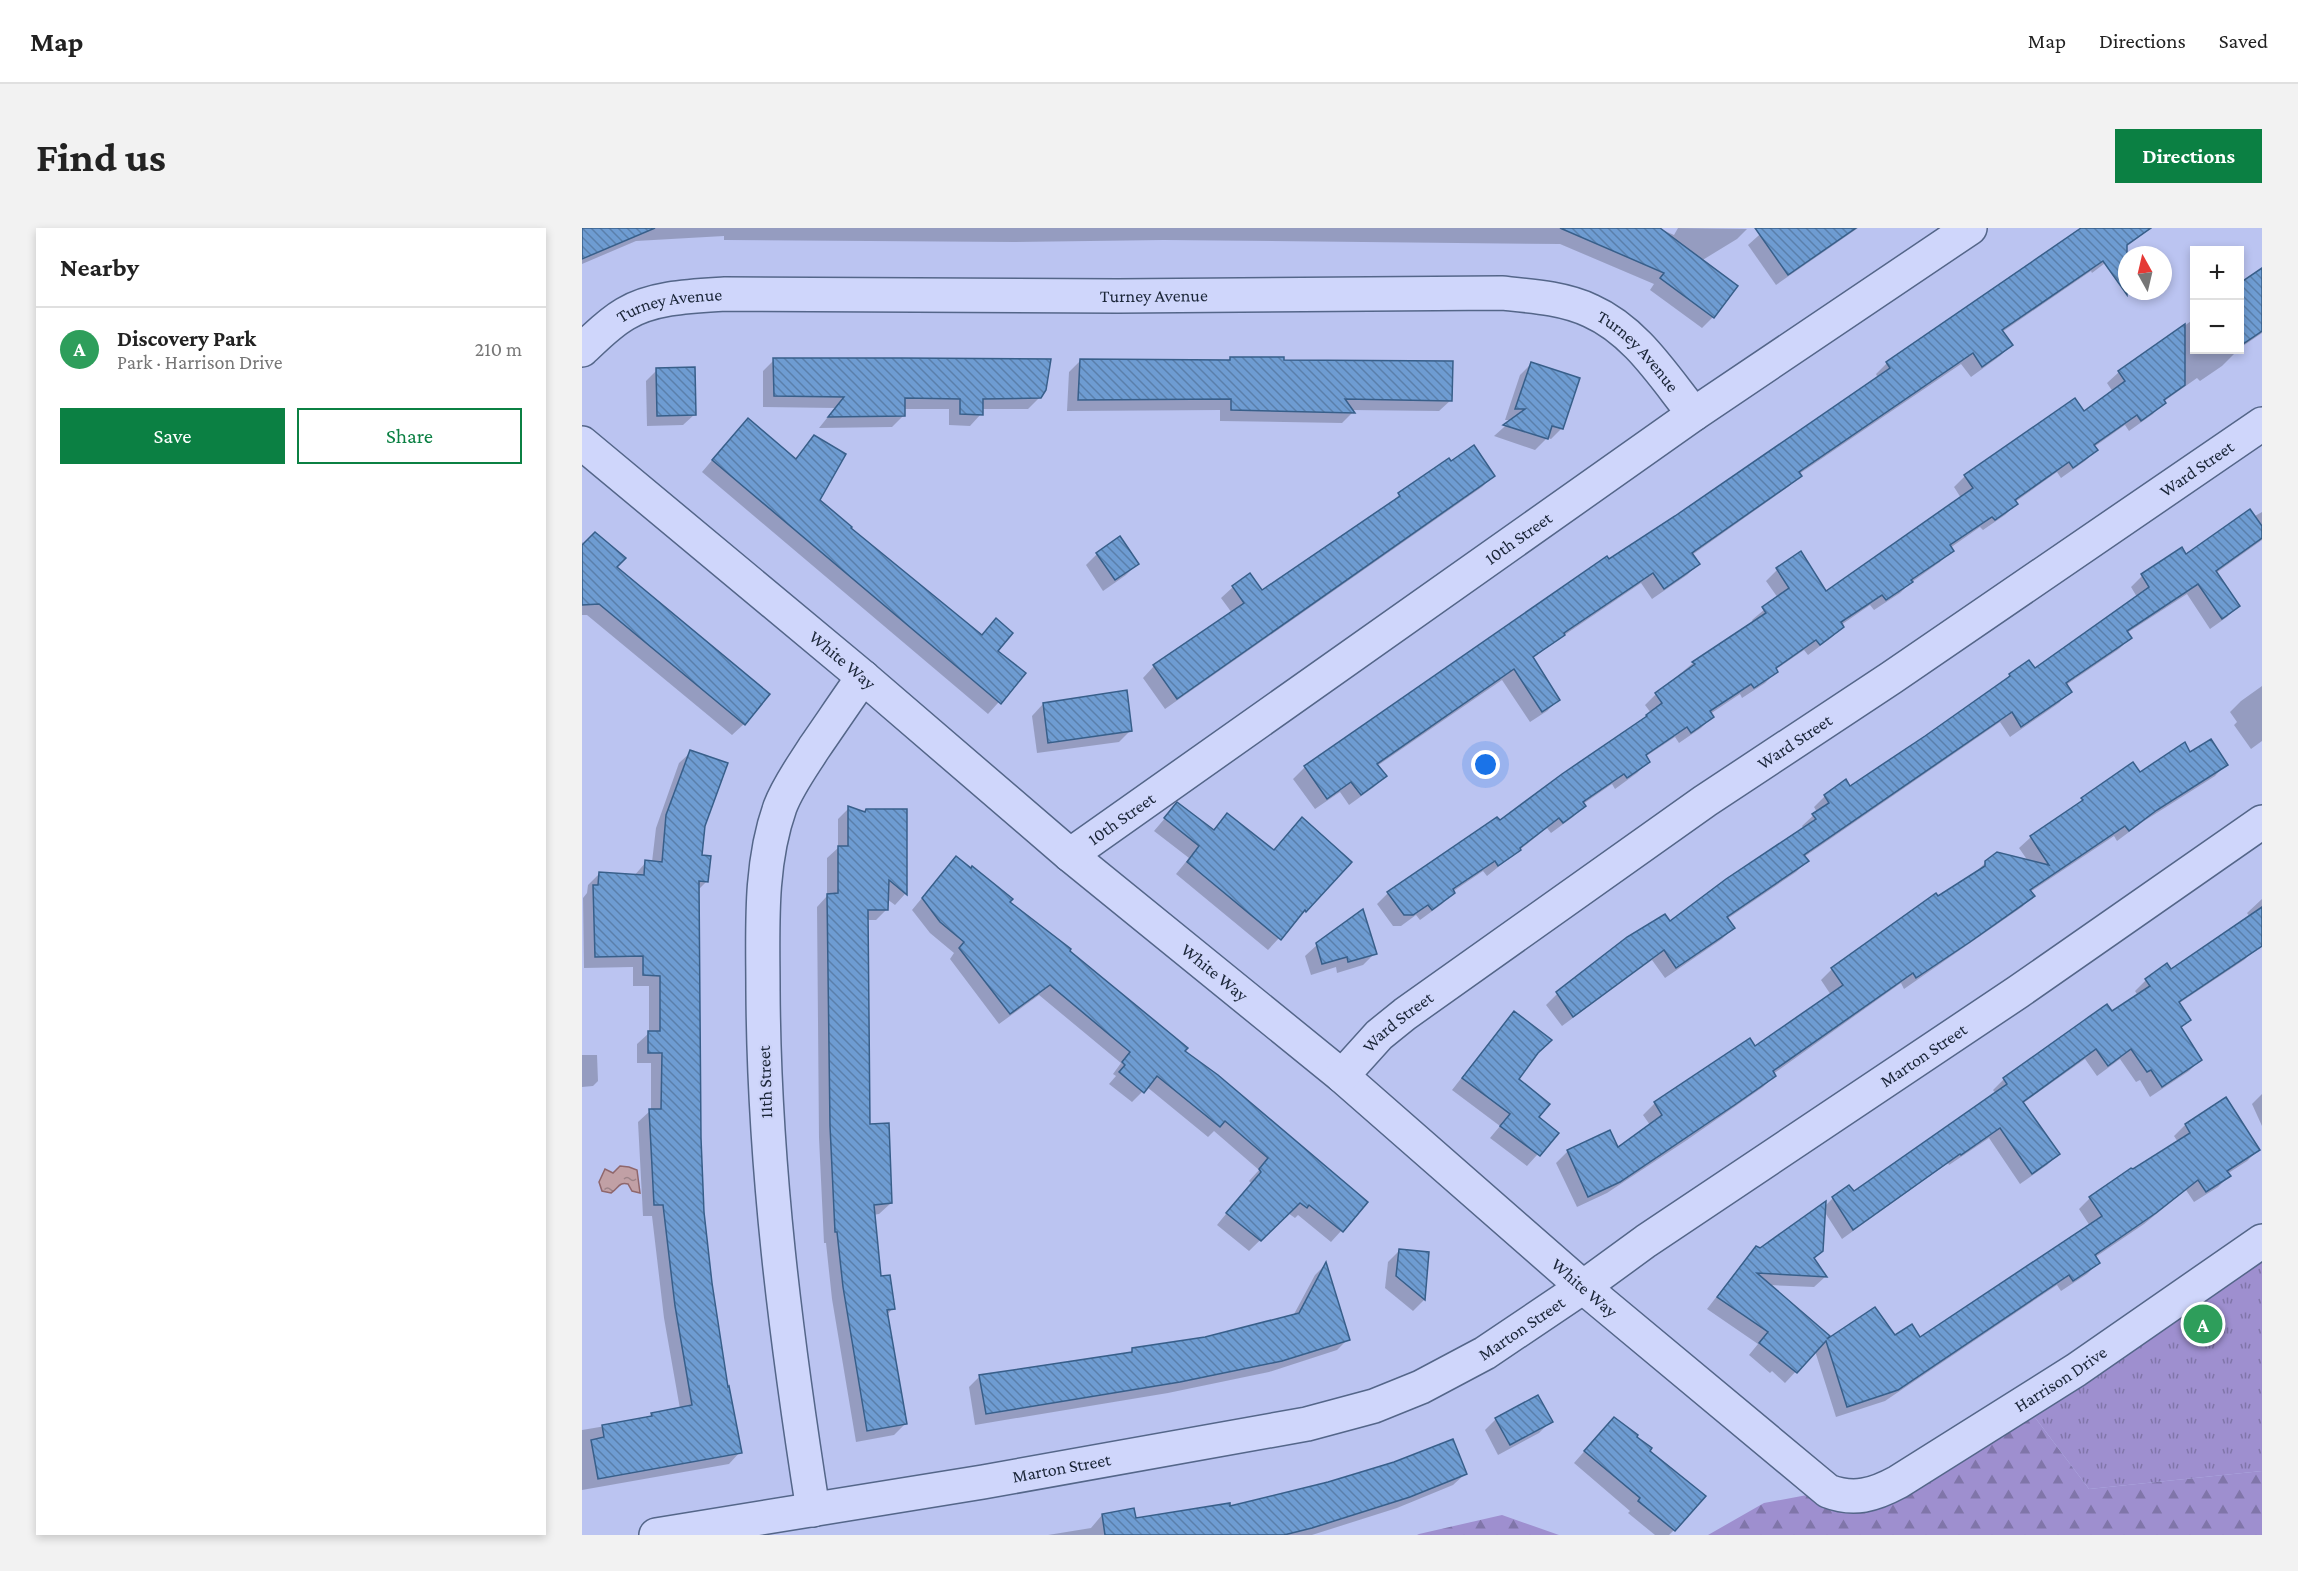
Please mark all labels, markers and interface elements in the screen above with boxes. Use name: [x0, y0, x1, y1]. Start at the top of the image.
text: Map: [30, 26, 83, 57]
text: Map: [2028, 29, 2066, 53]
text: Directions: [2099, 29, 2186, 53]
text: Saved: [2219, 29, 2268, 53]
button: Directions: [2115, 129, 2262, 183]
text: Find us: [36, 133, 166, 180]
north arrow: [2118, 246, 2172, 300]
map controls: [2190, 246, 2244, 354]
button: +: [2190, 246, 2244, 300]
text: Nearby: [60, 253, 139, 282]
street label: Turney Avenue: [613, 284, 723, 327]
street label: Turney Avenue: [1100, 285, 1208, 306]
button: −: [2190, 300, 2244, 354]
street label: Turney Avenue: [1594, 306, 1683, 396]
text: Discovery Park: [117, 326, 256, 351]
text: A: [74, 338, 85, 360]
text: 210 m: [475, 338, 522, 360]
text: Park · Harrison Drive: [117, 351, 282, 373]
button: Save: [60, 408, 285, 464]
button: Share: [297, 408, 522, 464]
street label: Ward Street: [2156, 436, 2238, 501]
street label: 10th Street: [1481, 507, 1557, 569]
street label: White Way: [805, 627, 880, 694]
street label: Ward Street: [1754, 709, 1836, 774]
your location: [1471, 750, 1500, 779]
street label: 10th Street: [1084, 788, 1160, 849]
street label: White Way: [1177, 939, 1253, 1006]
street label: Ward Street: [1358, 987, 1438, 1056]
street label: Marton Street: [1876, 1019, 1971, 1091]
street label: 11th Street: [754, 1044, 776, 1119]
street label: White Way: [1547, 1254, 1622, 1322]
street label: Marton Street: [1475, 1292, 1569, 1365]
pin: A: [2184, 1302, 2222, 1346]
street label: Harrison Drive: [2011, 1342, 2111, 1416]
street label: Marton Street: [1011, 1449, 1113, 1487]

